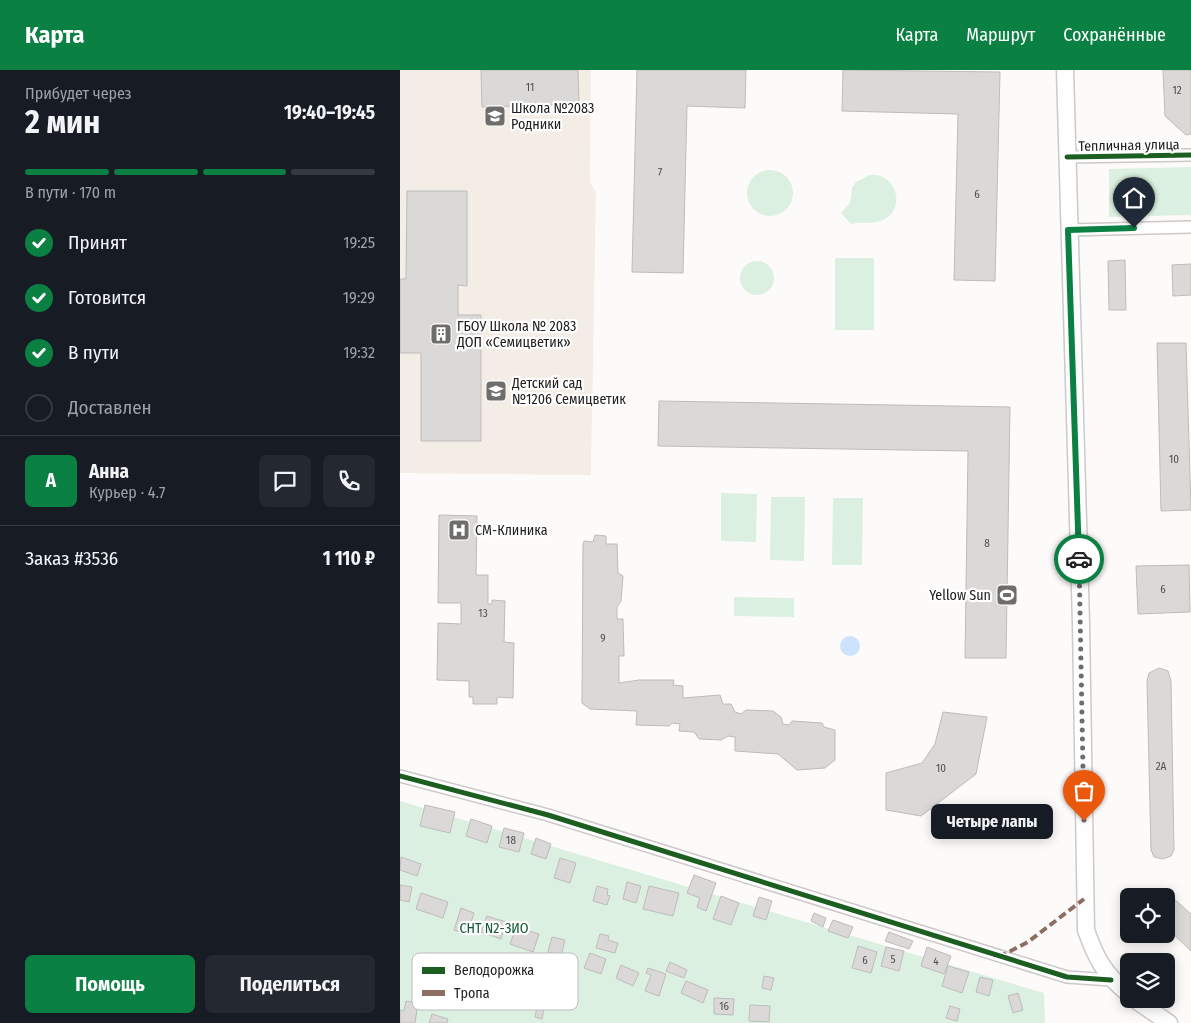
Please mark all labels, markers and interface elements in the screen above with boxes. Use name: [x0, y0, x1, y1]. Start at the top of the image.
text: Карта: [25, 21, 84, 49]
text: Карта: [895, 24, 938, 46]
text: Маршрут: [966, 24, 1035, 46]
text: Сохранённые: [1063, 24, 1166, 46]
house number: 11: [526, 81, 534, 94]
text: Прибудет через: [25, 84, 132, 103]
house number: 12: [1172, 84, 1182, 97]
place label: Школа №2083 Родники: [511, 100, 594, 133]
text: 19:40–19:45: [284, 101, 375, 124]
text: 2 мин: [25, 103, 100, 141]
school or university icon: Школа №2083 Родники: [483, 104, 507, 128]
street label: Тепличная улица: [1078, 136, 1180, 155]
house number: 7: [658, 166, 663, 179]
pin: [1113, 177, 1155, 228]
text: В пути · 170 m: [25, 183, 116, 202]
icon: home: [1120, 184, 1148, 212]
house number: 6: [974, 188, 980, 201]
icon: check: [25, 229, 53, 257]
text: Принят: [68, 231, 127, 254]
text: 19:25: [343, 233, 375, 252]
icon: check: [25, 284, 53, 312]
text: Готовится: [68, 286, 146, 309]
text: 19:29: [343, 288, 375, 307]
place label: ГБОУ Школа № 2083 ДОП «Семицветик»: [456, 318, 576, 351]
building icon: ГБОУ Школа № 2083 ДОП «Семицветик»: [429, 322, 453, 346]
icon: check: [25, 339, 53, 367]
text: В пути: [68, 341, 119, 364]
text: 19:32: [343, 343, 375, 362]
place label: Детский сад №1206 Семицветик: [511, 375, 626, 408]
school or university icon: Детский сад №1206 Семицветик: [484, 379, 508, 403]
text: Доставлен: [68, 396, 152, 419]
house number: 10: [1169, 453, 1179, 466]
button: chat: [259, 455, 311, 507]
button: phone: [323, 455, 375, 507]
text: Анна: [89, 460, 129, 483]
text: А: [46, 469, 56, 492]
text: Курьер · 4.7: [89, 483, 165, 502]
hospital icon: СМ-Клиника: [447, 518, 471, 542]
place label: СМ-Клиника: [475, 522, 548, 539]
courier: [1054, 534, 1104, 584]
house number: 8: [984, 537, 990, 550]
icon: car: [1065, 545, 1093, 573]
text: Заказ #3536: [25, 547, 118, 570]
text: 1 110 ₽: [323, 547, 375, 570]
sports icon: Yellow Sun: [995, 583, 1019, 607]
house number: 6: [1160, 583, 1166, 596]
place label: Yellow Sun: [929, 587, 991, 604]
house number: 13: [478, 607, 488, 620]
house number: 9: [600, 632, 606, 645]
house number: 2А: [1156, 760, 1167, 773]
house number: 10: [936, 762, 946, 775]
pin: [1063, 770, 1105, 821]
icon: bag: [1070, 777, 1098, 805]
callout: Четыре лапы: [932, 804, 1054, 838]
text: Четыре лапы: [947, 812, 1037, 831]
house number: 18: [506, 834, 516, 847]
map controls: [1120, 888, 1175, 1008]
button: locate: [1120, 888, 1175, 943]
park label: СНТ N2-ЗИО: [459, 920, 529, 937]
legend: [412, 953, 578, 1010]
house number: 5: [890, 953, 896, 966]
button: layers: [1120, 953, 1175, 1008]
house number: 6: [862, 954, 868, 967]
button: Помощь: [25, 955, 195, 1013]
button: Поделиться: [205, 955, 375, 1013]
house number: 4: [933, 955, 939, 968]
text: Велодорожка: [454, 962, 534, 979]
text: Тропа: [454, 985, 490, 1002]
house number: 16: [719, 1000, 729, 1013]

